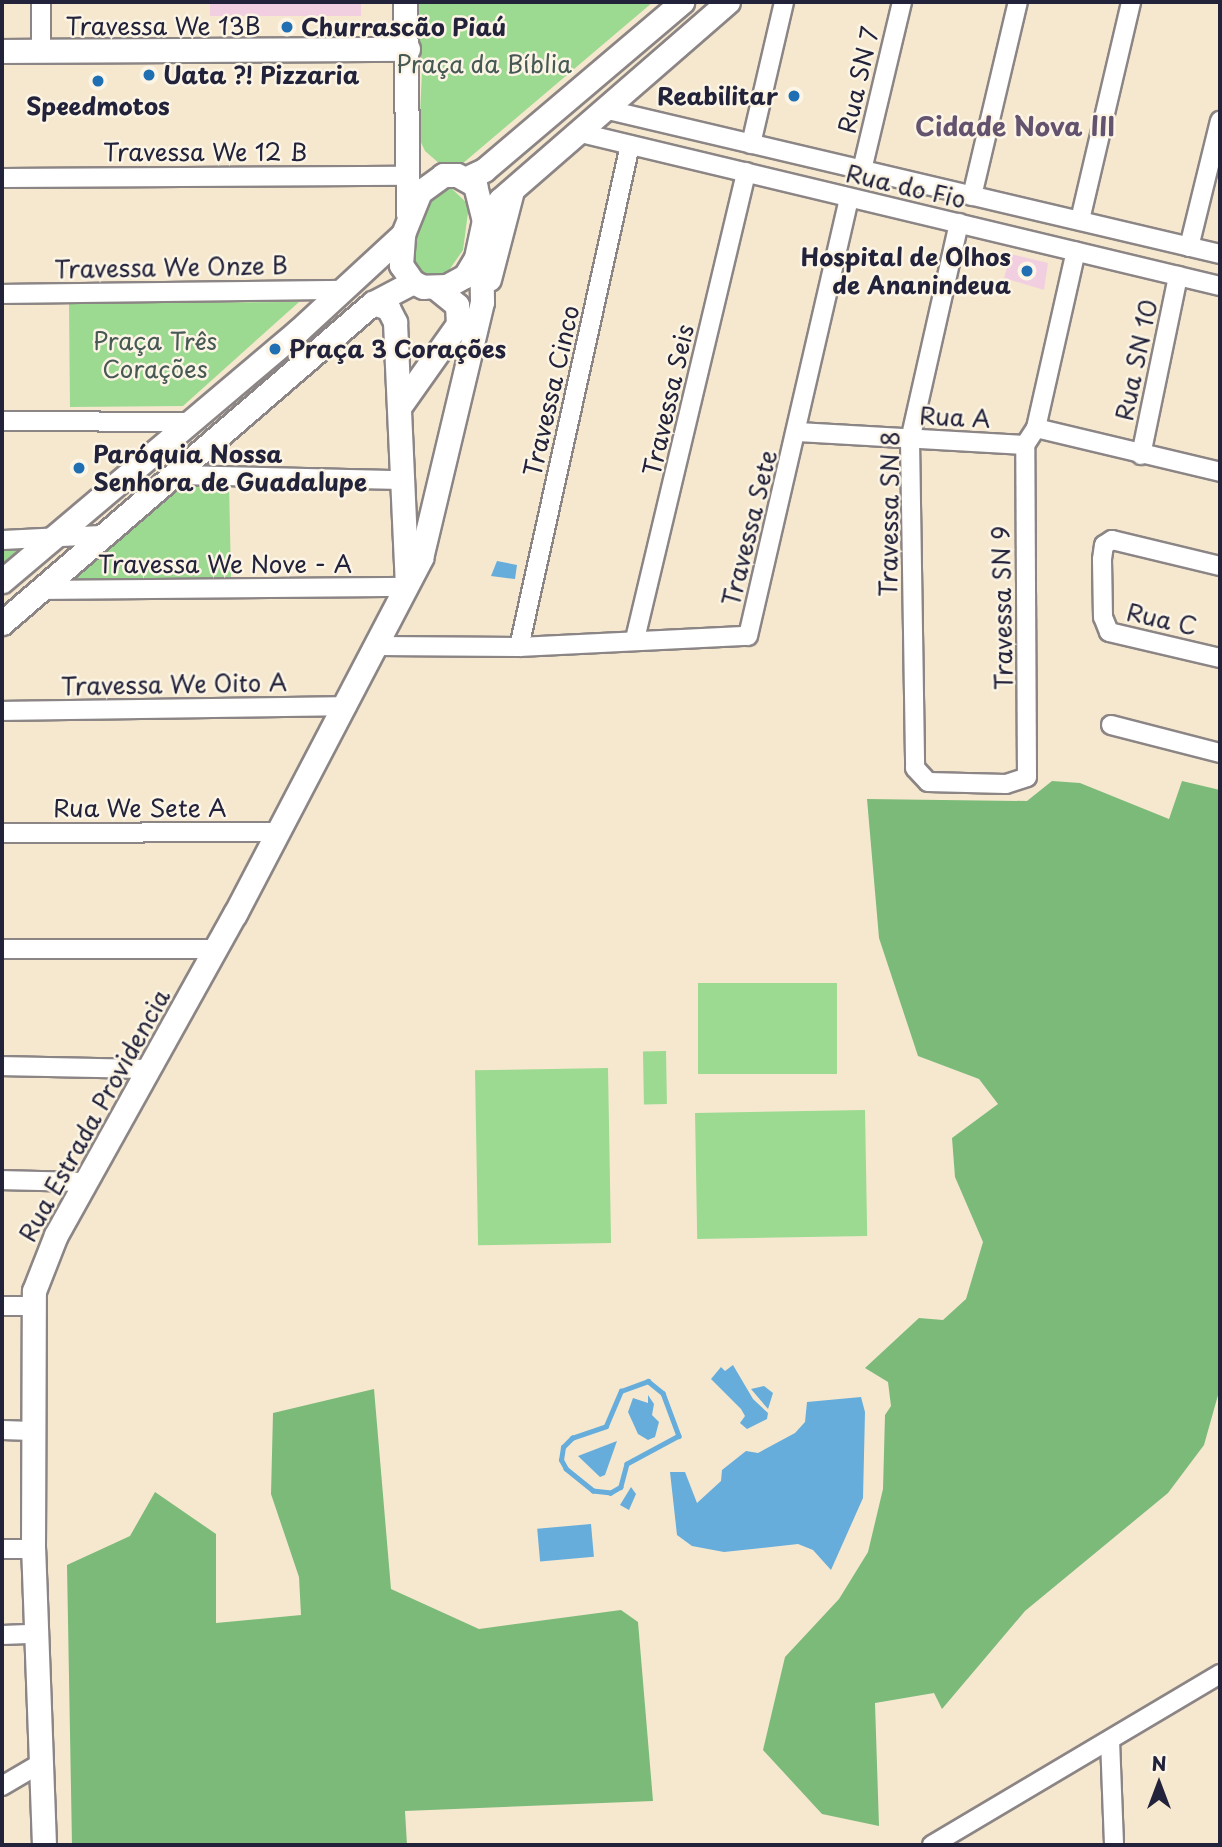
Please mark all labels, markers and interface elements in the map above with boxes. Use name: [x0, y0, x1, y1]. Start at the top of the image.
street label: Travessa We 13B: [65, 12, 261, 40]
place label: Churrascão Piaú: [301, 13, 506, 41]
marker: Churrascão Piaú: [279, 19, 295, 35]
street label: Rua SN 7: [832, 24, 884, 136]
park label: Praça da Bíblia: [396, 50, 572, 78]
place label: Uata ?! Pizzaria: [163, 61, 359, 89]
marker: Uata ?! Pizzaria: [141, 67, 157, 83]
marker: Speedmotos: [90, 73, 106, 89]
place label: Reabilitar: [657, 82, 778, 110]
marker: Reabilitar: [784, 86, 804, 106]
place label: Speedmotos: [26, 92, 170, 120]
district label: Cidade Nova III: [915, 110, 1115, 142]
street label: Travessa We 12 B: [102, 138, 308, 166]
street label: Rua do Fio: [843, 158, 969, 214]
place label: Hospital de Olhos de Ananindeua: [799, 243, 1011, 299]
street label: Travessa We Onze B: [53, 251, 289, 283]
marker: Hospital de Olhos de Ananindeua: [1017, 261, 1037, 281]
street label: Rua SN 10: [1109, 296, 1163, 424]
street label: Travessa Cinco: [517, 303, 585, 479]
street label: Travessa Seis: [637, 321, 699, 479]
park label: Praça Três Corações: [93, 327, 217, 383]
place label: Praça 3 Corações: [289, 335, 505, 363]
marker: Praça 3 Corações: [267, 341, 283, 357]
street label: Rua A: [918, 401, 992, 433]
street label: Travessa SN 8: [873, 431, 905, 597]
place label: Paróquia Nossa Senhora de Guadalupe: [93, 440, 368, 496]
street label: Travessa Sete: [716, 446, 782, 610]
marker: Paróquia Nossa Senhora de Guadalupe: [71, 460, 87, 476]
street label: Travessa SN 9: [986, 525, 1018, 691]
street label: Travessa We Nove - A: [97, 550, 353, 578]
street label: Rua C: [1123, 597, 1201, 641]
street label: Travessa We Oito A: [59, 668, 289, 700]
street label: Rua We Sete A: [52, 794, 228, 822]
street label: Rua Estrada Providencia: [13, 984, 175, 1246]
north arrow: [1124, 1749, 1194, 1819]
text: N: [1151, 1749, 1167, 1777]

